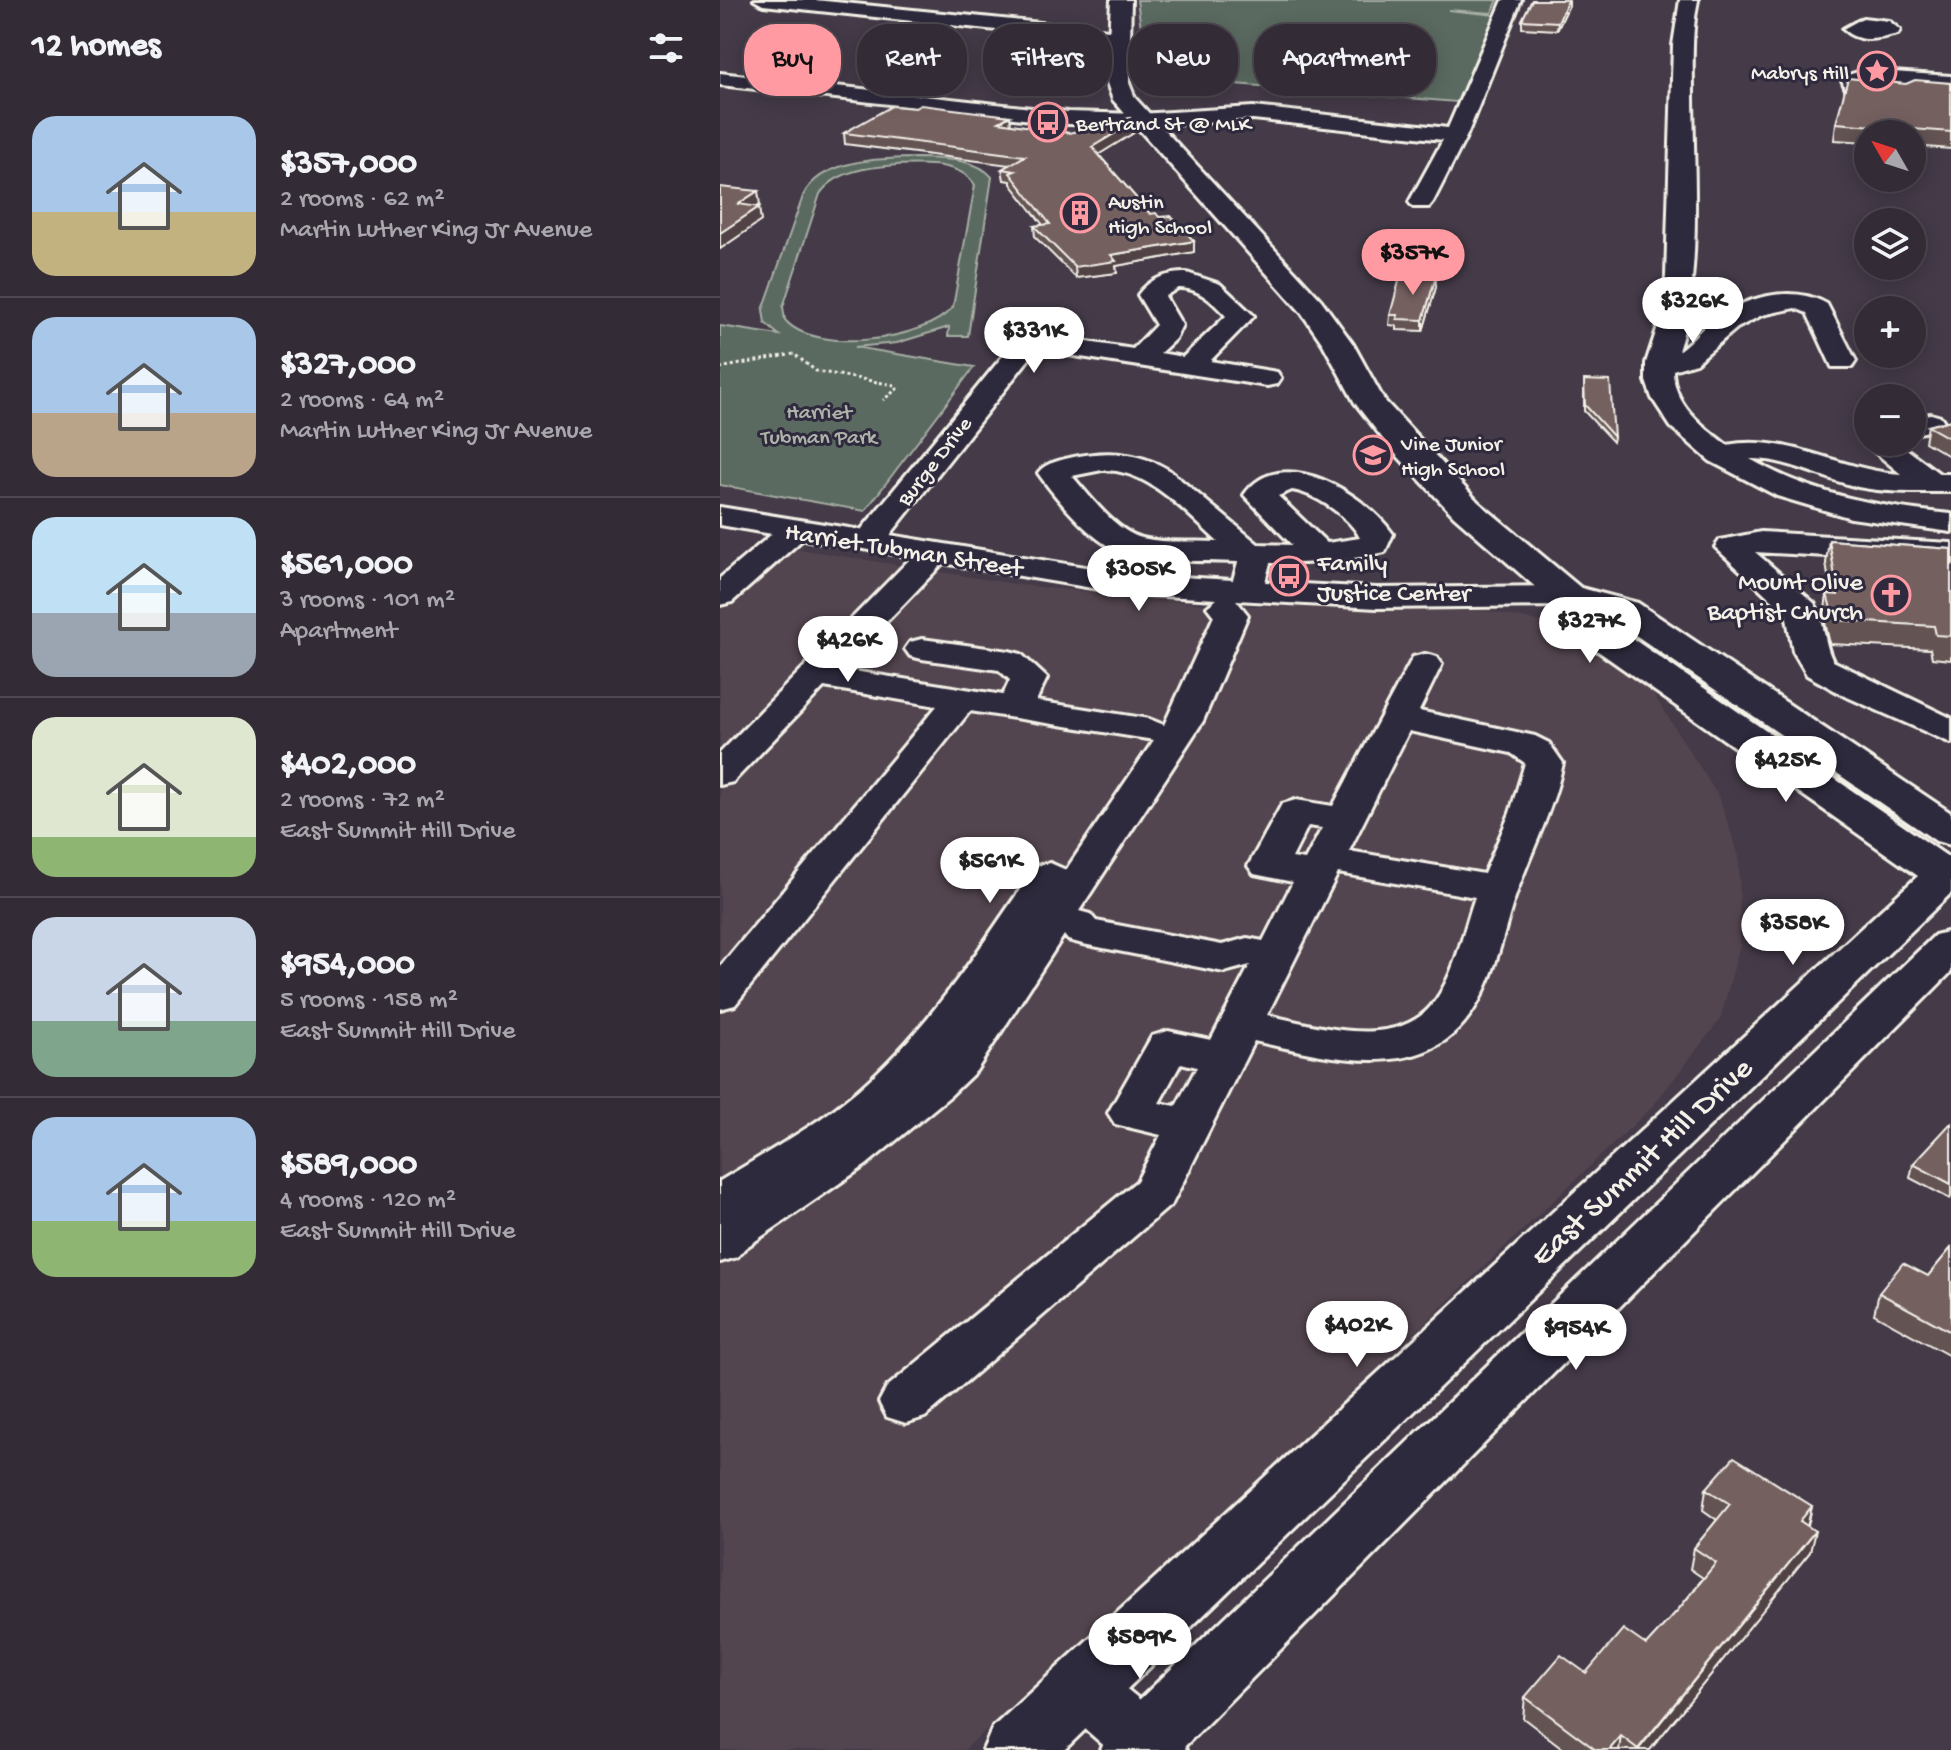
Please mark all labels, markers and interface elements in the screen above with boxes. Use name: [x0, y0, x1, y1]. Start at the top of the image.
chip: Buy: [744, 24, 841, 96]
chip: Rent: [857, 24, 967, 96]
chip: Filters: [983, 24, 1112, 96]
chip: New: [1128, 24, 1238, 96]
chip: Apartment: [1254, 24, 1436, 96]
icon: filters: [644, 26, 688, 70]
text: 12 homes: [32, 28, 161, 68]
place icon: Mabrys Hill: [1856, 50, 1898, 92]
place label: Mabrys Hill: [1751, 62, 1849, 88]
bus stop icon: Bertrand St @ MLK: [1027, 101, 1069, 143]
place label: Bertrand St @ MLK: [1075, 113, 1254, 139]
north arrow: [1854, 120, 1926, 192]
map controls: [1854, 120, 1926, 456]
text: $357,000: [280, 145, 417, 185]
icon: home: [96, 148, 192, 244]
text: 2 rooms · 62 m²: [280, 185, 444, 216]
place label: Austin High School: [1108, 191, 1212, 242]
building icon: Austin High School: [1059, 192, 1101, 234]
button: layers: [1854, 208, 1926, 280]
text: Martin Luther King Jr Avenue: [280, 216, 592, 247]
pin: $357K: [1357, 229, 1469, 297]
text: $357K: [1380, 239, 1446, 270]
pin: $326K: [1637, 277, 1749, 345]
text: $326K: [1660, 287, 1726, 318]
button: +: [1854, 296, 1926, 368]
pin: $331K: [978, 307, 1090, 375]
text: $331K: [1002, 317, 1066, 348]
text: $327,000: [280, 346, 416, 386]
icon: home: [96, 349, 192, 445]
button: −: [1854, 384, 1926, 456]
text: 2 rooms · 64 m²: [280, 386, 444, 417]
park label: Harriet Tubman Park: [759, 401, 879, 452]
street label: Burge Drive: [893, 412, 980, 513]
text: Martin Luther King Jr Avenue: [280, 417, 592, 448]
place label: Vine Junior High School: [1400, 433, 1505, 484]
school or university icon: Vine Junior High School: [1352, 434, 1394, 476]
street label: Harriet Tubman Street: [782, 518, 1027, 587]
pin: $305K: [1083, 545, 1195, 613]
text: $561,000: [280, 546, 413, 586]
icon: home: [96, 549, 192, 645]
place label: Family Justice Center: [1316, 550, 1473, 611]
text: $305K: [1105, 555, 1173, 586]
bus stop icon: Family Justice Center: [1268, 555, 1310, 597]
place label: Mount Olive Baptist Church: [1707, 569, 1864, 630]
church icon: Mount Olive Baptist Church: [1870, 574, 1912, 616]
text: 3 rooms · 101 m²: [280, 586, 455, 617]
pin: $327K: [1534, 597, 1646, 665]
text: $327K: [1557, 607, 1623, 638]
pin: $426K: [792, 616, 904, 684]
text: Apartment: [280, 617, 397, 648]
text: $426K: [816, 626, 880, 657]
pin: $425K: [1730, 736, 1842, 804]
text: $402,000: [280, 746, 416, 786]
text: $425K: [1754, 746, 1818, 777]
icon: home: [96, 749, 192, 845]
text: 2 rooms · 72 m²: [280, 786, 445, 817]
text: East Summit Hill Drive: [280, 817, 515, 848]
pin: $561K: [934, 837, 1046, 905]
text: $561K: [958, 847, 1022, 878]
pin: $358K: [1737, 899, 1849, 967]
text: $358K: [1759, 909, 1827, 940]
text: $954,000: [280, 946, 415, 986]
icon: home: [96, 949, 192, 1045]
text: 5 rooms · 158 m²: [280, 986, 458, 1017]
text: East Summit Hill Drive: [280, 1017, 515, 1048]
street label: East Summit Hill Drive: [1525, 1051, 1763, 1276]
text: $589,000: [280, 1146, 417, 1186]
icon: home: [96, 1149, 192, 1245]
text: 4 rooms · 120 m²: [280, 1186, 456, 1217]
text: East Summit Hill Drive: [280, 1217, 515, 1248]
pin: $402K: [1301, 1301, 1413, 1369]
pin: $954K: [1520, 1304, 1632, 1372]
text: $402K: [1324, 1311, 1390, 1342]
text: $954K: [1544, 1314, 1609, 1345]
pin: $589K: [1084, 1613, 1196, 1681]
text: $589K: [1107, 1623, 1173, 1654]

